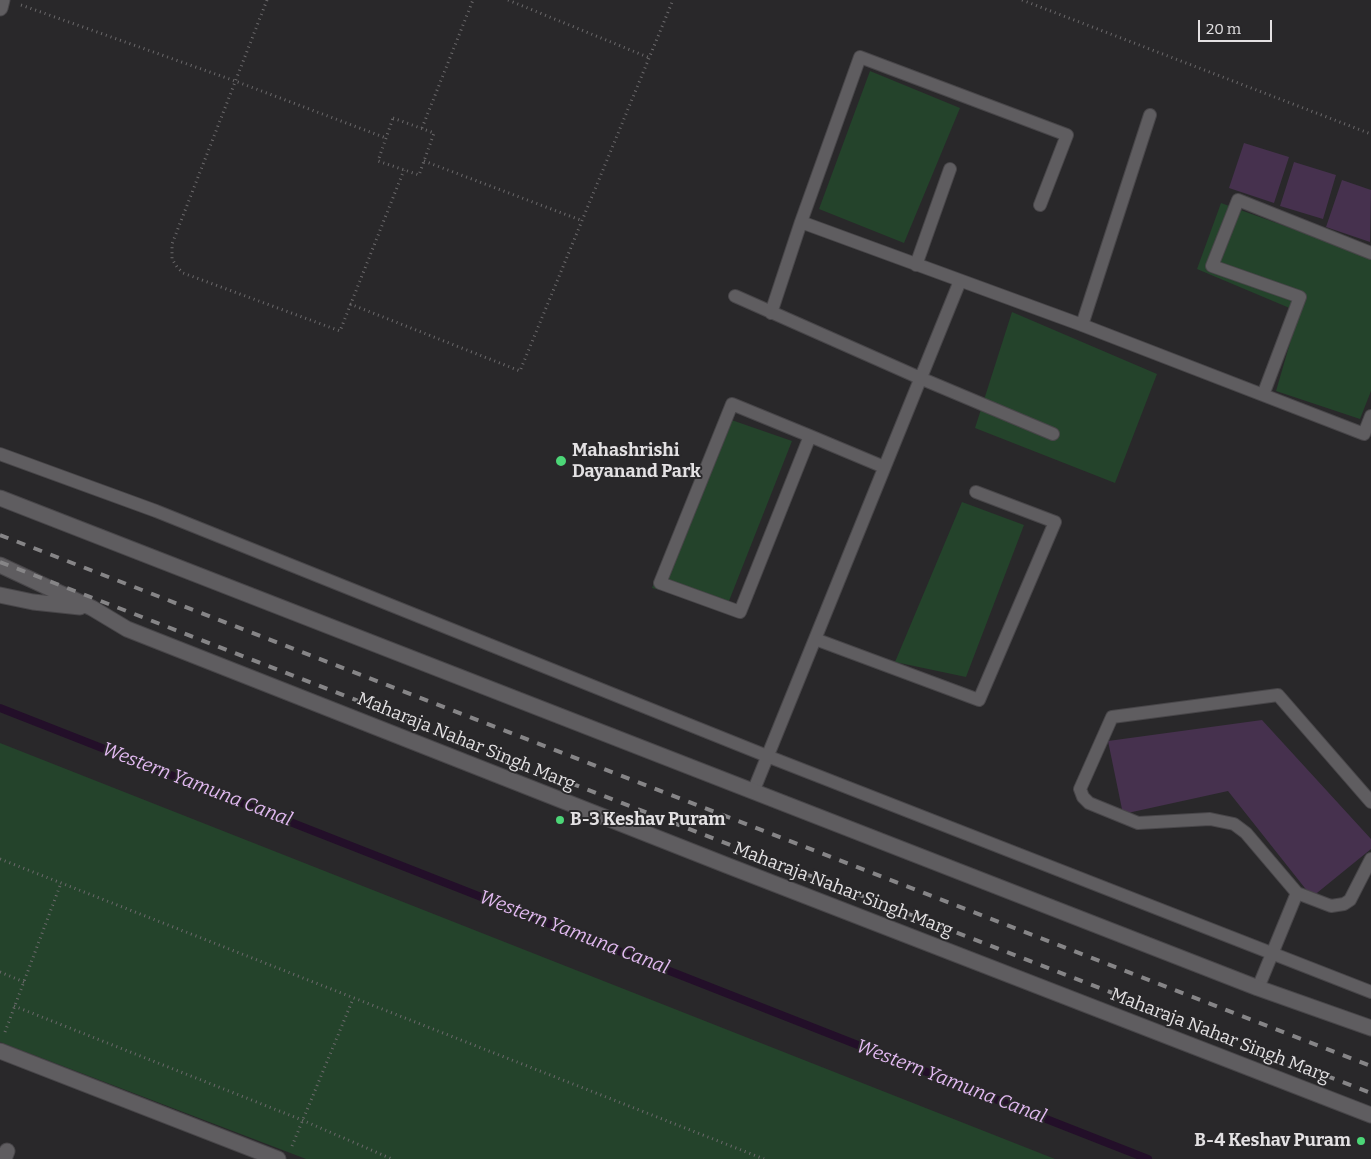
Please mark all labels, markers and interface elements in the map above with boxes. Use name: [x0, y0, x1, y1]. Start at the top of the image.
scale bar: [1201, 10, 1275, 42]
text: 20 m: [1206, 20, 1241, 38]
place label: Mahashrishi Dayanand Park: [572, 440, 701, 482]
marker: Mahashrishi Dayanand Park: [554, 454, 568, 468]
street label: Maharaja Nahar Singh Marg: [354, 688, 578, 796]
water label: Western Yamuna Canal: [99, 738, 295, 832]
place label: B-3 Keshav Puram: [570, 809, 726, 831]
marker: B-3 Keshav Puram: [554, 814, 566, 826]
street label: Maharaja Nahar Singh Marg: [730, 838, 956, 942]
water label: Western Yamuna Canal: [476, 886, 672, 980]
street label: Maharaja Nahar Singh Marg: [1107, 984, 1333, 1088]
water label: Western Yamuna Canal: [853, 1035, 1049, 1129]
place label: B-4 Keshav Puram: [1194, 1130, 1351, 1152]
marker: B-4 Keshav Puram: [1355, 1135, 1367, 1147]

